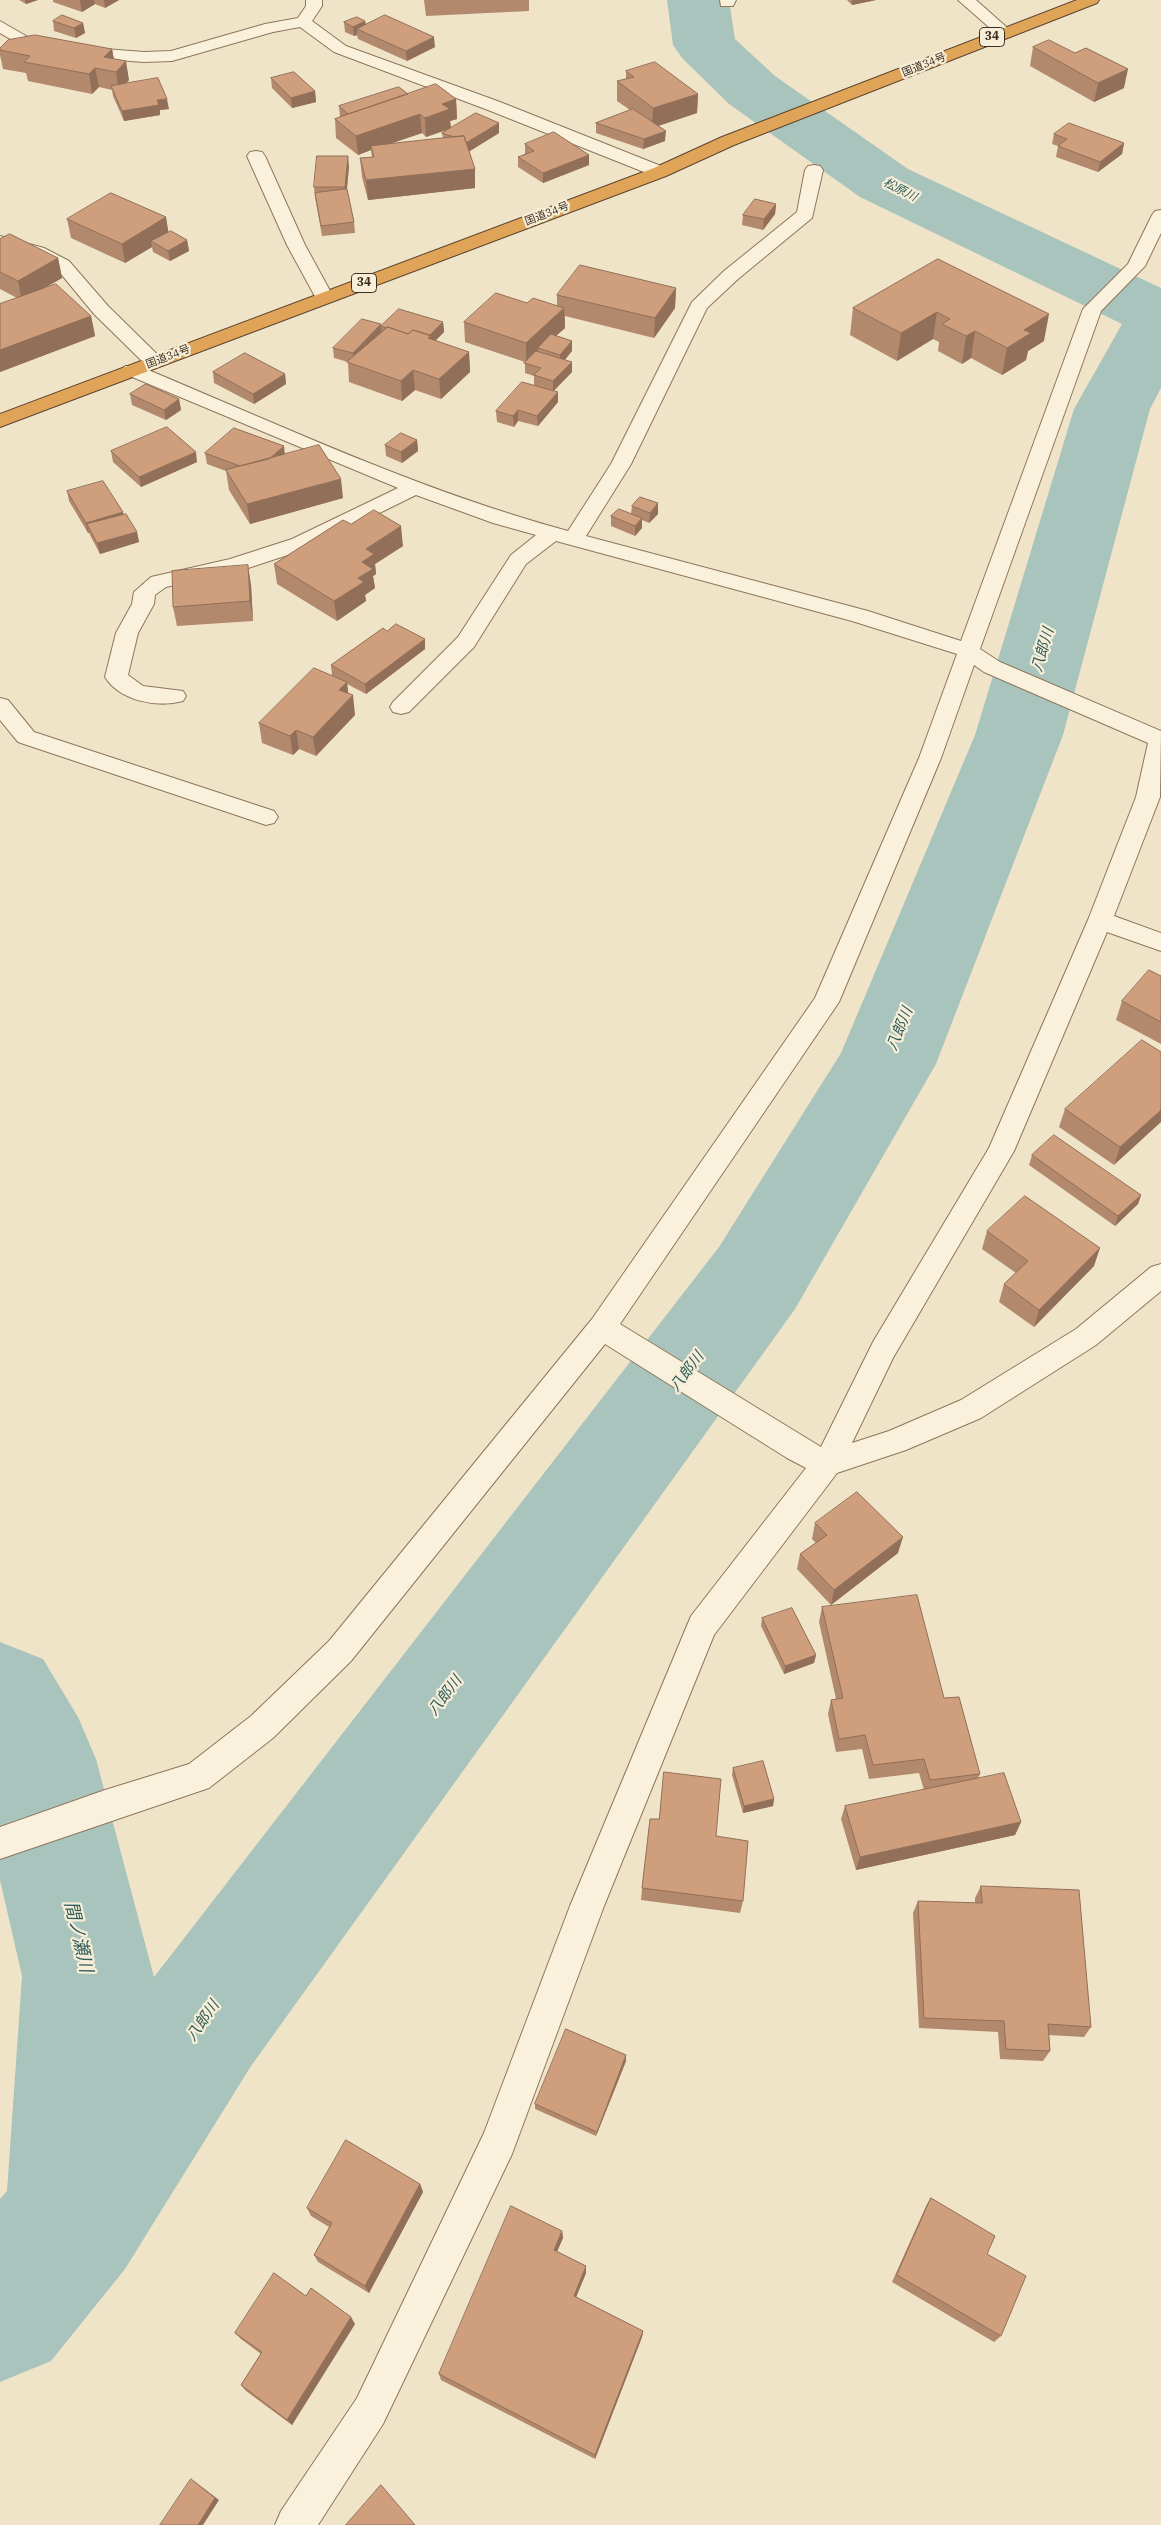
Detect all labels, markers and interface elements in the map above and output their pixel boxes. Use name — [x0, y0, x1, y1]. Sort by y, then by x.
road number: 34 — [980, 28, 1004, 46]
street label: 国道34号 — [900, 50, 948, 80]
water label: 松原川 — [881, 175, 919, 205]
street label: 国道34号 — [523, 200, 571, 228]
road number: 34 — [352, 274, 376, 292]
street label: 国道34号 — [144, 343, 192, 371]
water label: 八郎川 — [1028, 626, 1058, 674]
water label: 八郎川 — [883, 1005, 917, 1053]
water label: 八郎川 — [666, 1349, 708, 1395]
water label: 八郎川 — [424, 1673, 466, 1719]
water label: 間ノ瀬川 — [59, 1899, 97, 1975]
water label: 八郎川 — [183, 1997, 223, 2045]

